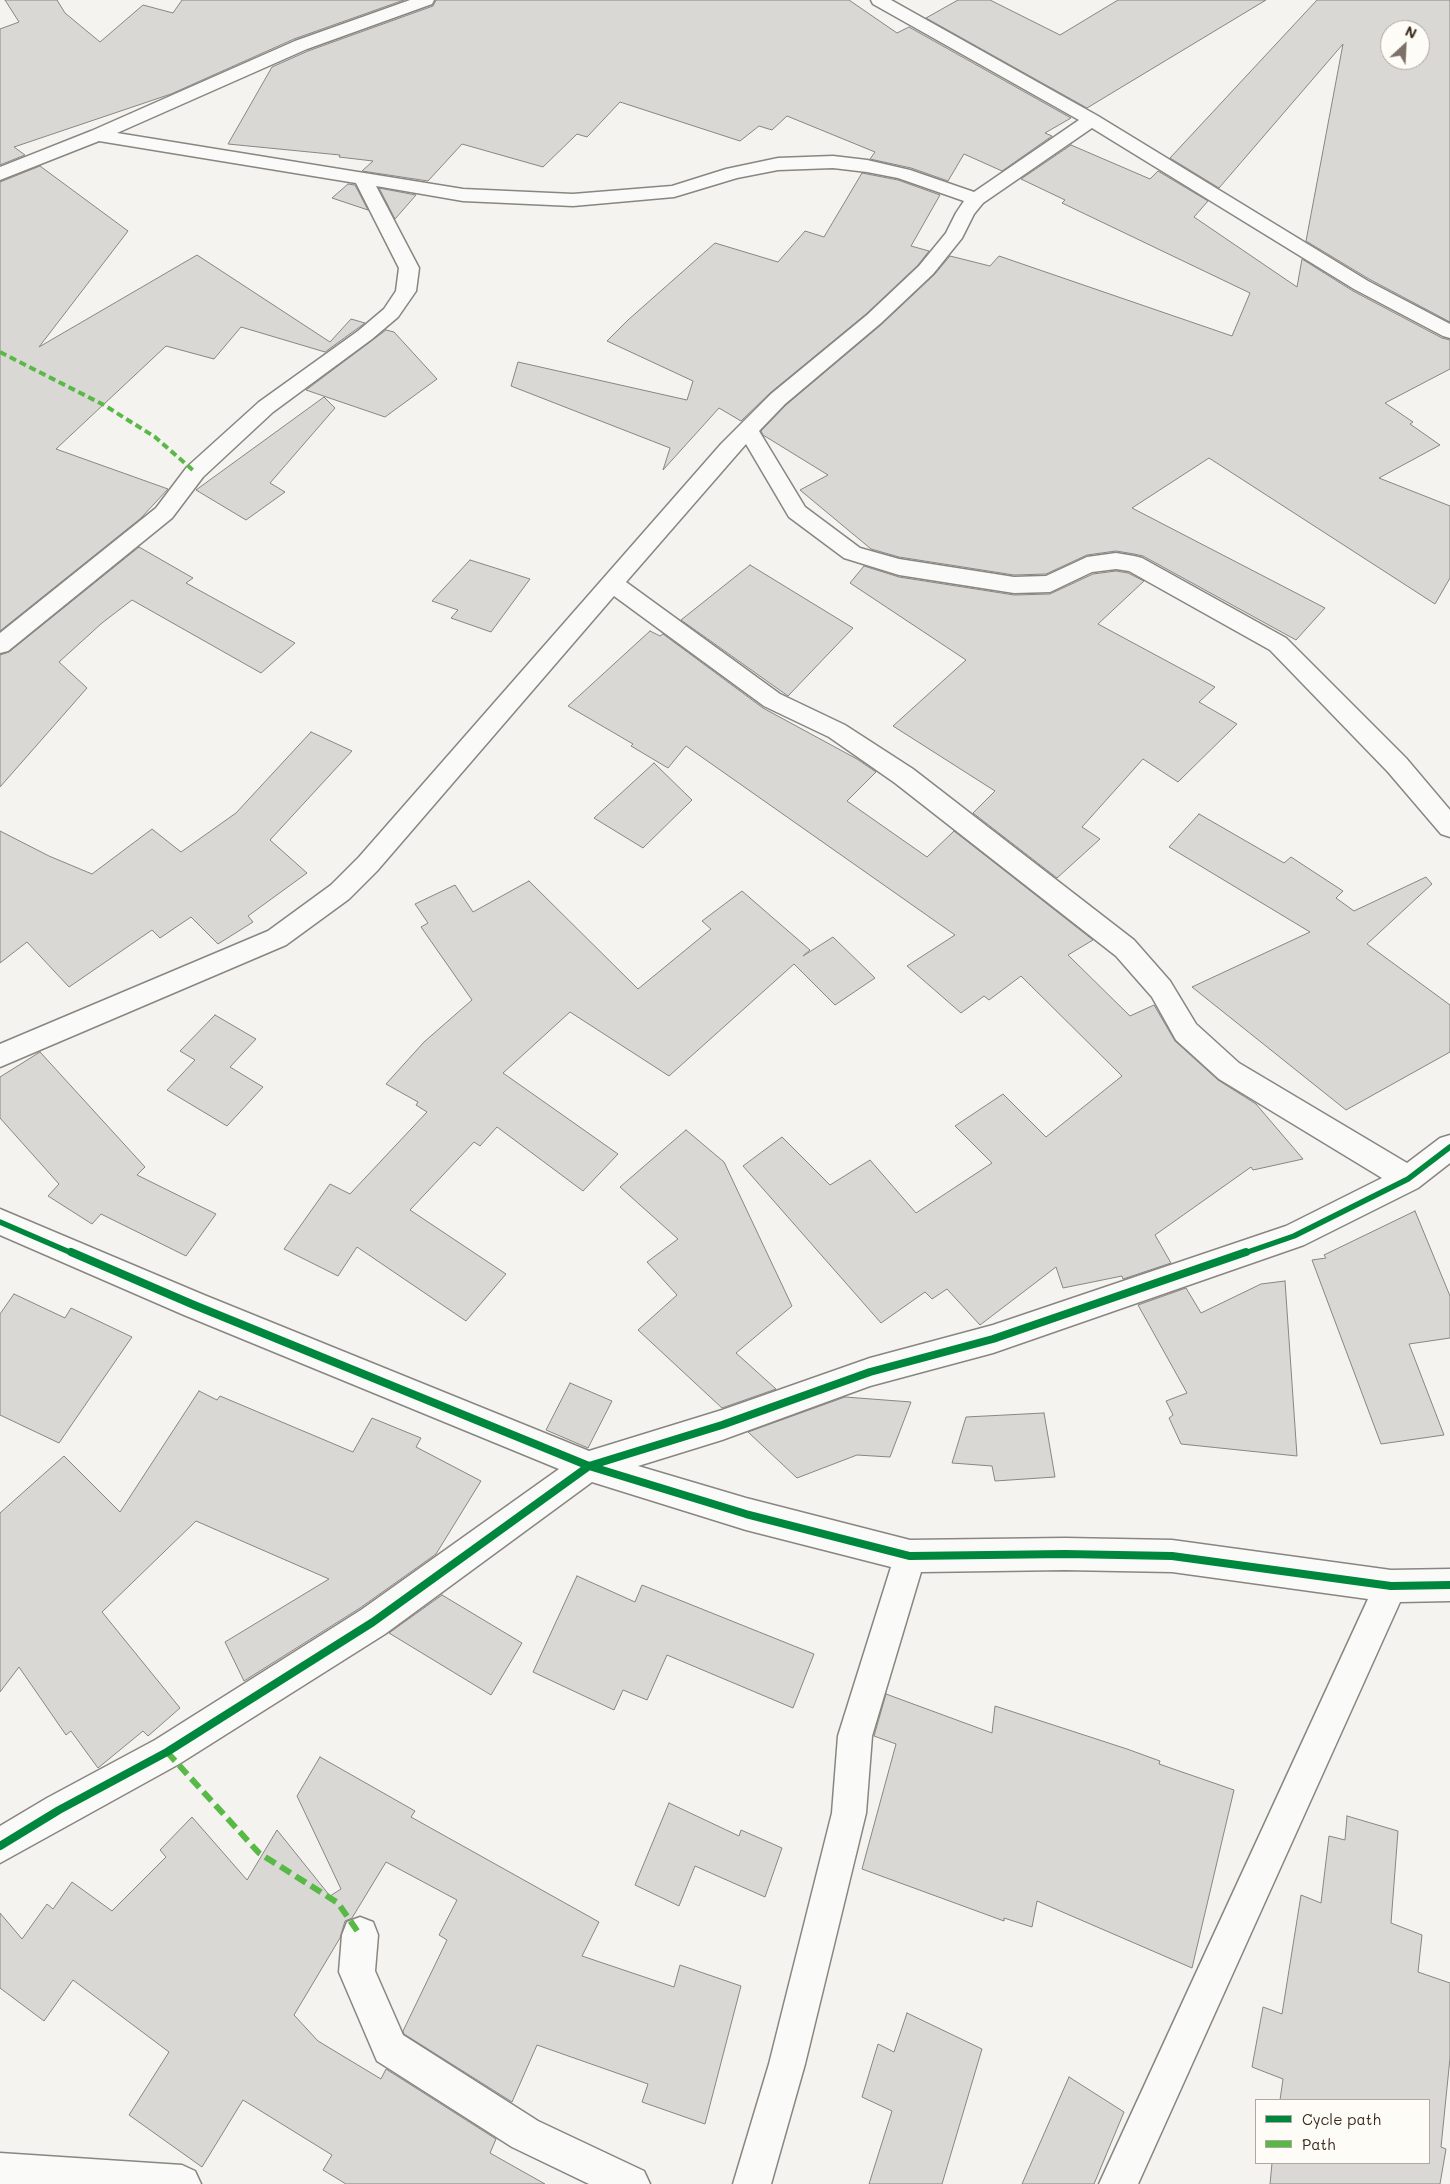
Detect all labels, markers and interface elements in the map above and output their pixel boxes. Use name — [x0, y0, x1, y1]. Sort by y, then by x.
north arrow — [1380, 20, 1430, 70]
text: N — [1402, 21, 1420, 43]
legend — [1255, 2099, 1430, 2164]
text: Cycle path — [1302, 2109, 1381, 2129]
text: Path — [1302, 2134, 1336, 2154]

